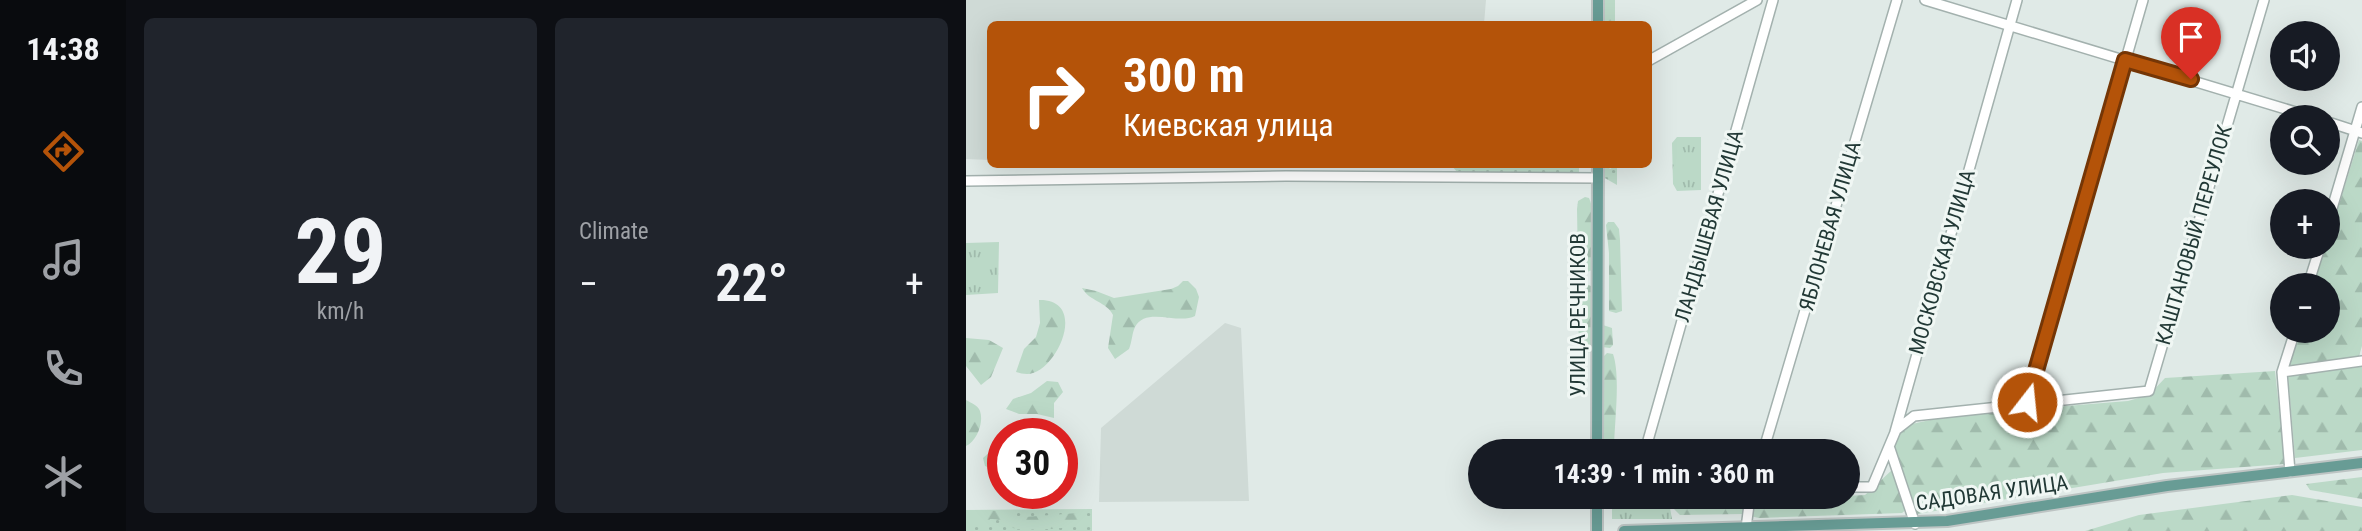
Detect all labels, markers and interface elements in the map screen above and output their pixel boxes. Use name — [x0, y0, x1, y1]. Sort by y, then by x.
pin — [2161, 7, 2221, 79]
icon: arrive — [2172, 18, 2210, 56]
map controls — [2270, 21, 2340, 343]
button: sound — [2270, 21, 2340, 91]
text: 14:38 — [26, 30, 100, 68]
text: 300 m — [1123, 47, 1245, 104]
icon: right — [1008, 49, 1099, 140]
button: search — [2270, 105, 2340, 175]
text: Киевская улица — [1123, 106, 1334, 144]
street label: КАШТАНОВЫЙ ПЕРЕУЛОК — [2151, 122, 2237, 348]
icon: directions — [39, 127, 88, 176]
street label: ЛАНДЫШЕВАЯ УЛИЦА — [1670, 127, 1748, 325]
street label: ЯБЛОНЕВАЯ УЛИЦА — [1794, 138, 1866, 314]
street label: МОСКОВСКАЯ УЛИЦА — [1904, 167, 1980, 357]
button: + — [2270, 189, 2340, 259]
text: 29 — [295, 199, 386, 305]
text: Climate — [579, 218, 649, 245]
street label: УЛИЦА РЕЧНИКОВ — [1566, 233, 1590, 397]
icon: music — [39, 235, 88, 284]
text: 22° — [715, 253, 788, 314]
text: − — [579, 262, 598, 306]
text: + — [905, 262, 924, 306]
button: − — [2270, 273, 2340, 343]
text: km/h — [317, 298, 364, 325]
icon: phone — [39, 344, 88, 393]
position arrow — [1990, 365, 2064, 439]
speed limit sign: 30 — [987, 418, 1078, 509]
icon: climate — [39, 452, 88, 501]
text: 14:39 · 1 min · 360 m — [1554, 459, 1774, 489]
street label: САДОВАЯ УЛИЦА — [1914, 470, 2070, 516]

